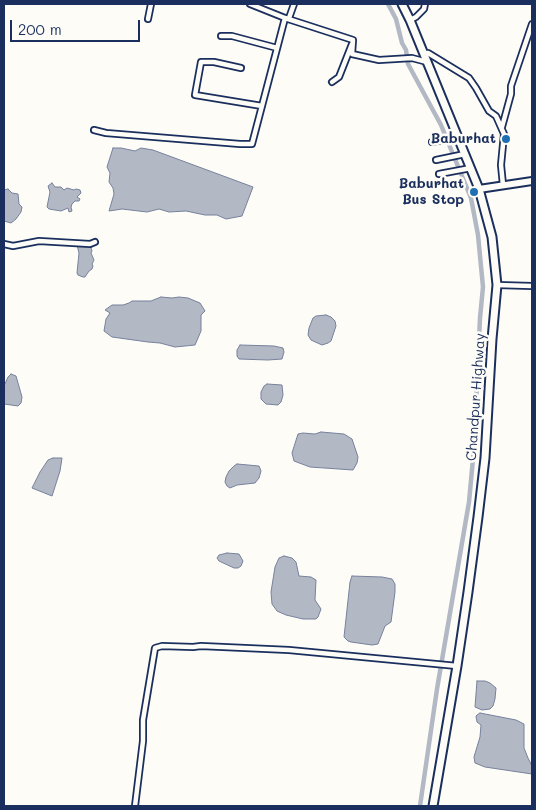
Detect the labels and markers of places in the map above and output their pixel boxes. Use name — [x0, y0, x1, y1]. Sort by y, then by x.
place label: Baburhat — [431, 131, 496, 147]
marker: Baburhat — [500, 133, 512, 145]
place label: Baburhat Bus Stop — [399, 176, 464, 208]
marker: Baburhat Bus Stop — [468, 186, 480, 198]

